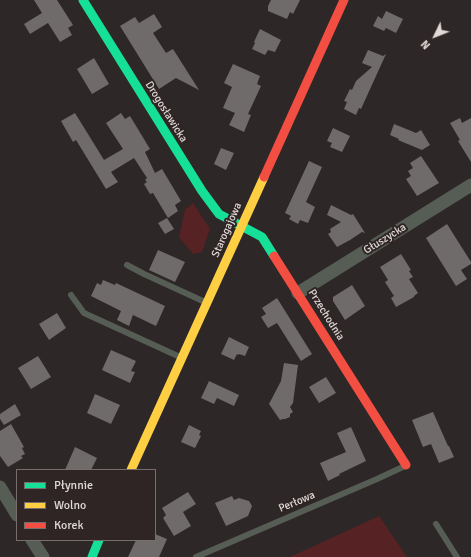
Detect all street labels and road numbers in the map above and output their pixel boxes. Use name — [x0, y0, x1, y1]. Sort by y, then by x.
street label: Drogosławicka — [142, 79, 190, 145]
street label: Starogajowa — [209, 201, 245, 259]
street label: Głuszycka — [361, 221, 409, 257]
street label: Przechodnia — [305, 287, 347, 343]
street label: Perłowa — [277, 488, 317, 516]

